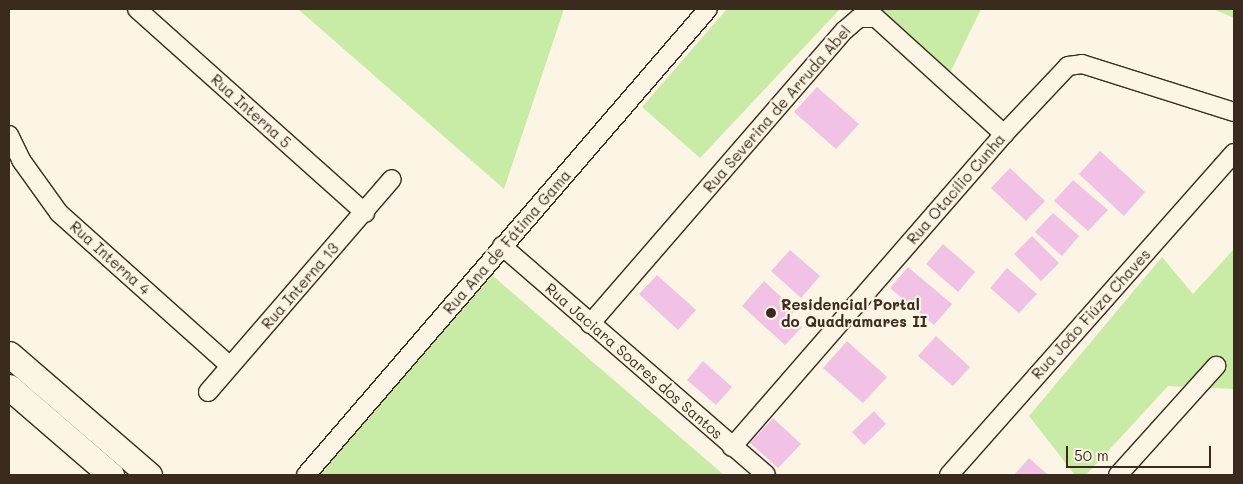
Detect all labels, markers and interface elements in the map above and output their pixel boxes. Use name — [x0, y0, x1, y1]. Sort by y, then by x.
street label: Rua Severina de Arruda Abel — [700, 22, 854, 196]
street label: Rua Interna 5 — [207, 70, 295, 152]
street label: Rua Otacílio Cunha — [903, 130, 1009, 248]
street label: Rua Ana de Fátima Gama — [439, 166, 575, 318]
street label: Rua Interna 4 — [66, 217, 154, 299]
street label: Rua Interna 13 — [258, 239, 342, 333]
street label: Rua João Fiúza Chaves — [1028, 245, 1154, 383]
street label: Rua Jaciara Soares dos Santos — [542, 279, 726, 443]
place label: Residencial Portal do Quadramares II — [781, 295, 928, 330]
marker: Residencial Portal do Quadramares II — [765, 307, 777, 319]
scale bar — [1068, 436, 1213, 468]
text: 50 m — [1074, 445, 1109, 465]

